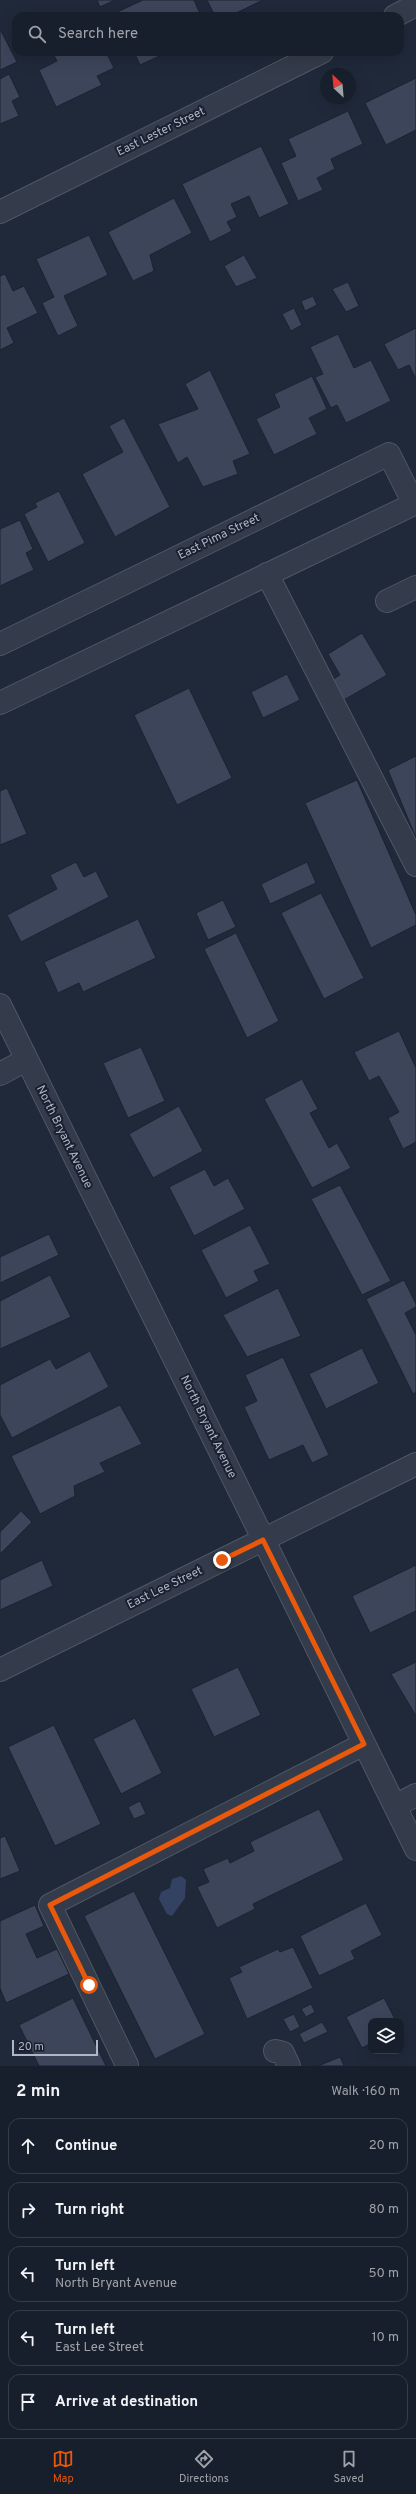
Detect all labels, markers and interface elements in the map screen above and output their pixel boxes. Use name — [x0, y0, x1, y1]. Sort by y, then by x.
search box — [12, 12, 404, 56]
icon: search — [26, 23, 48, 45]
text: Search here — [58, 25, 138, 44]
north arrow — [320, 68, 356, 104]
street label: East Lester Street — [114, 104, 208, 160]
street label: East Pima Street — [175, 510, 263, 564]
street label: North Bryant Avenue — [32, 1083, 96, 1191]
street label: North Bryant Avenue — [176, 1373, 240, 1481]
route end — [213, 1551, 231, 1569]
street label: East Lee Street — [125, 1563, 205, 1613]
route start — [80, 1976, 98, 1994]
map controls — [368, 2018, 404, 2054]
button: layers — [368, 2018, 404, 2054]
scale bar — [12, 2038, 98, 2057]
text: 20 m — [18, 2040, 44, 2054]
text: 2 min — [16, 2081, 60, 2103]
text: Walk · 160 m — [331, 2084, 400, 2100]
icon: ahead — [17, 2135, 39, 2157]
text: Continue — [55, 2137, 117, 2156]
text: 20 m — [369, 2138, 399, 2154]
icon: right — [17, 2199, 39, 2221]
text: Turn right — [55, 2201, 124, 2220]
text: 80 m — [369, 2202, 399, 2218]
text: Turn left — [55, 2257, 115, 2276]
icon: left — [17, 2263, 39, 2285]
text: 50 m — [369, 2266, 399, 2282]
text: North Bryant Avenue — [55, 2276, 177, 2292]
text: Turn left — [55, 2321, 115, 2340]
icon: left — [17, 2327, 39, 2349]
text: 10 m — [372, 2330, 399, 2346]
text: East Lee Street — [55, 2340, 144, 2356]
icon: arrive — [17, 2391, 39, 2413]
text: Arrive at destination — [55, 2393, 198, 2412]
tab: Map — [52, 2448, 74, 2486]
tab: Directions — [179, 2448, 229, 2486]
tab: Saved — [333, 2448, 364, 2486]

